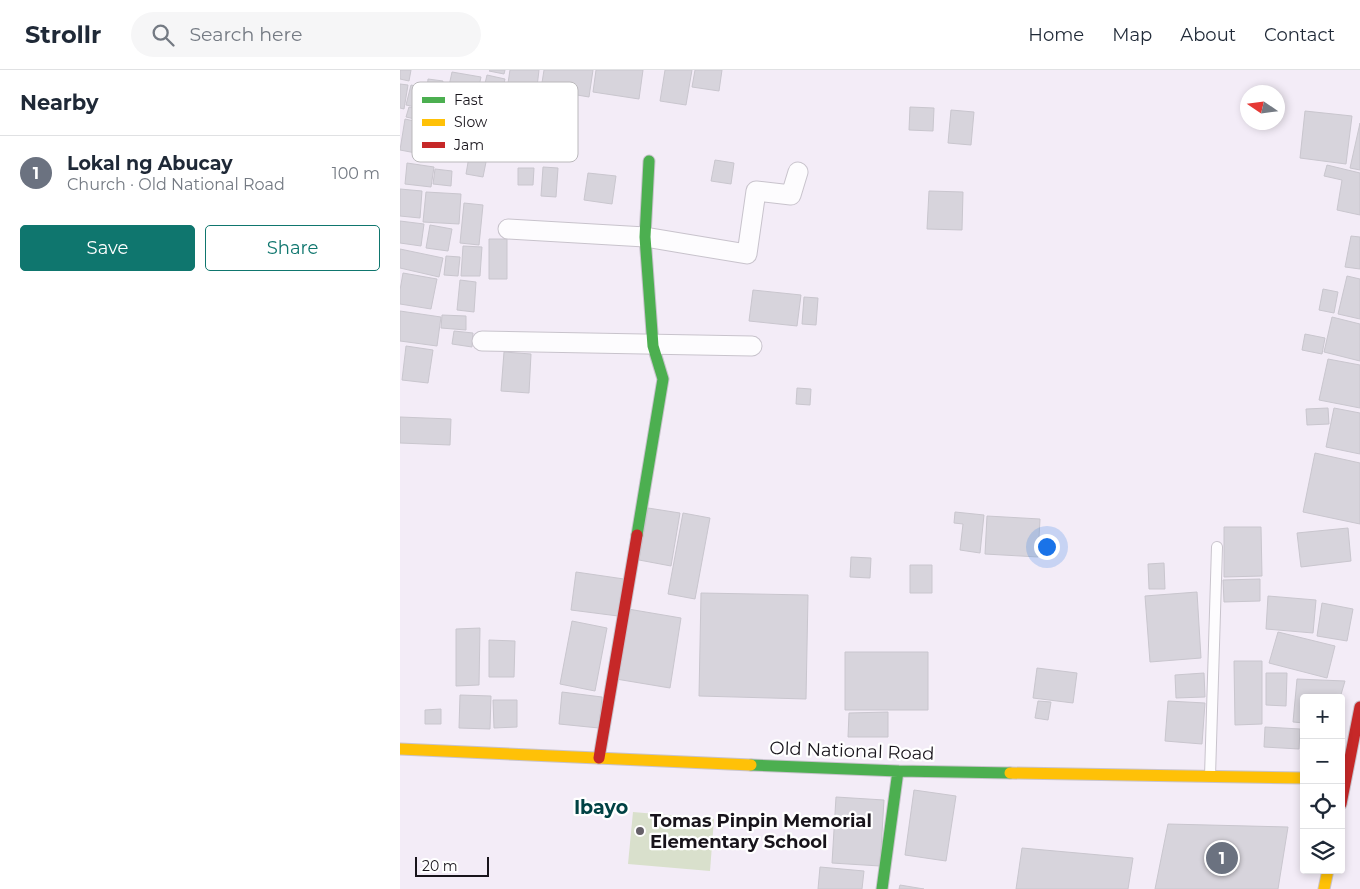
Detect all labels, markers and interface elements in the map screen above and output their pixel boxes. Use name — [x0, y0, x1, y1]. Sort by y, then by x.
search box — [131, 12, 481, 57]
text: Strollr — [25, 20, 101, 49]
icon: search — [149, 21, 177, 49]
text: Search here — [189, 23, 302, 46]
text: Home — [1028, 24, 1084, 46]
text: Map — [1112, 24, 1152, 46]
text: About — [1180, 24, 1236, 46]
text: Contact — [1264, 24, 1335, 46]
legend — [412, 82, 578, 162]
north arrow — [1240, 85, 1285, 130]
text: Nearby — [20, 90, 99, 115]
text: Fast — [454, 91, 484, 109]
text: Slow — [454, 113, 488, 131]
text: Jam — [453, 136, 484, 154]
text: Lokal ng Abucay — [67, 152, 233, 175]
text: 1 — [33, 164, 39, 183]
text: 100 m — [332, 164, 380, 183]
text: Church · Old National Road — [67, 175, 285, 194]
button: Save — [20, 225, 195, 271]
button: Share — [205, 225, 380, 271]
your location — [1034, 534, 1060, 560]
map controls — [1300, 694, 1345, 874]
button: + — [1300, 694, 1345, 739]
street label: Old National Road — [769, 737, 935, 765]
button: − — [1300, 739, 1345, 784]
button: locate — [1300, 784, 1345, 829]
district label: Ibayo — [574, 796, 628, 819]
place label: Tomas Pinpin Memorial Elementary School — [650, 810, 872, 853]
marker: Tomas Pinpin Memorial Elementary School — [634, 825, 646, 837]
button: layers — [1300, 829, 1345, 874]
pin: 1 — [1206, 839, 1238, 877]
scale bar — [415, 854, 489, 877]
text: 20 m — [422, 857, 458, 875]

